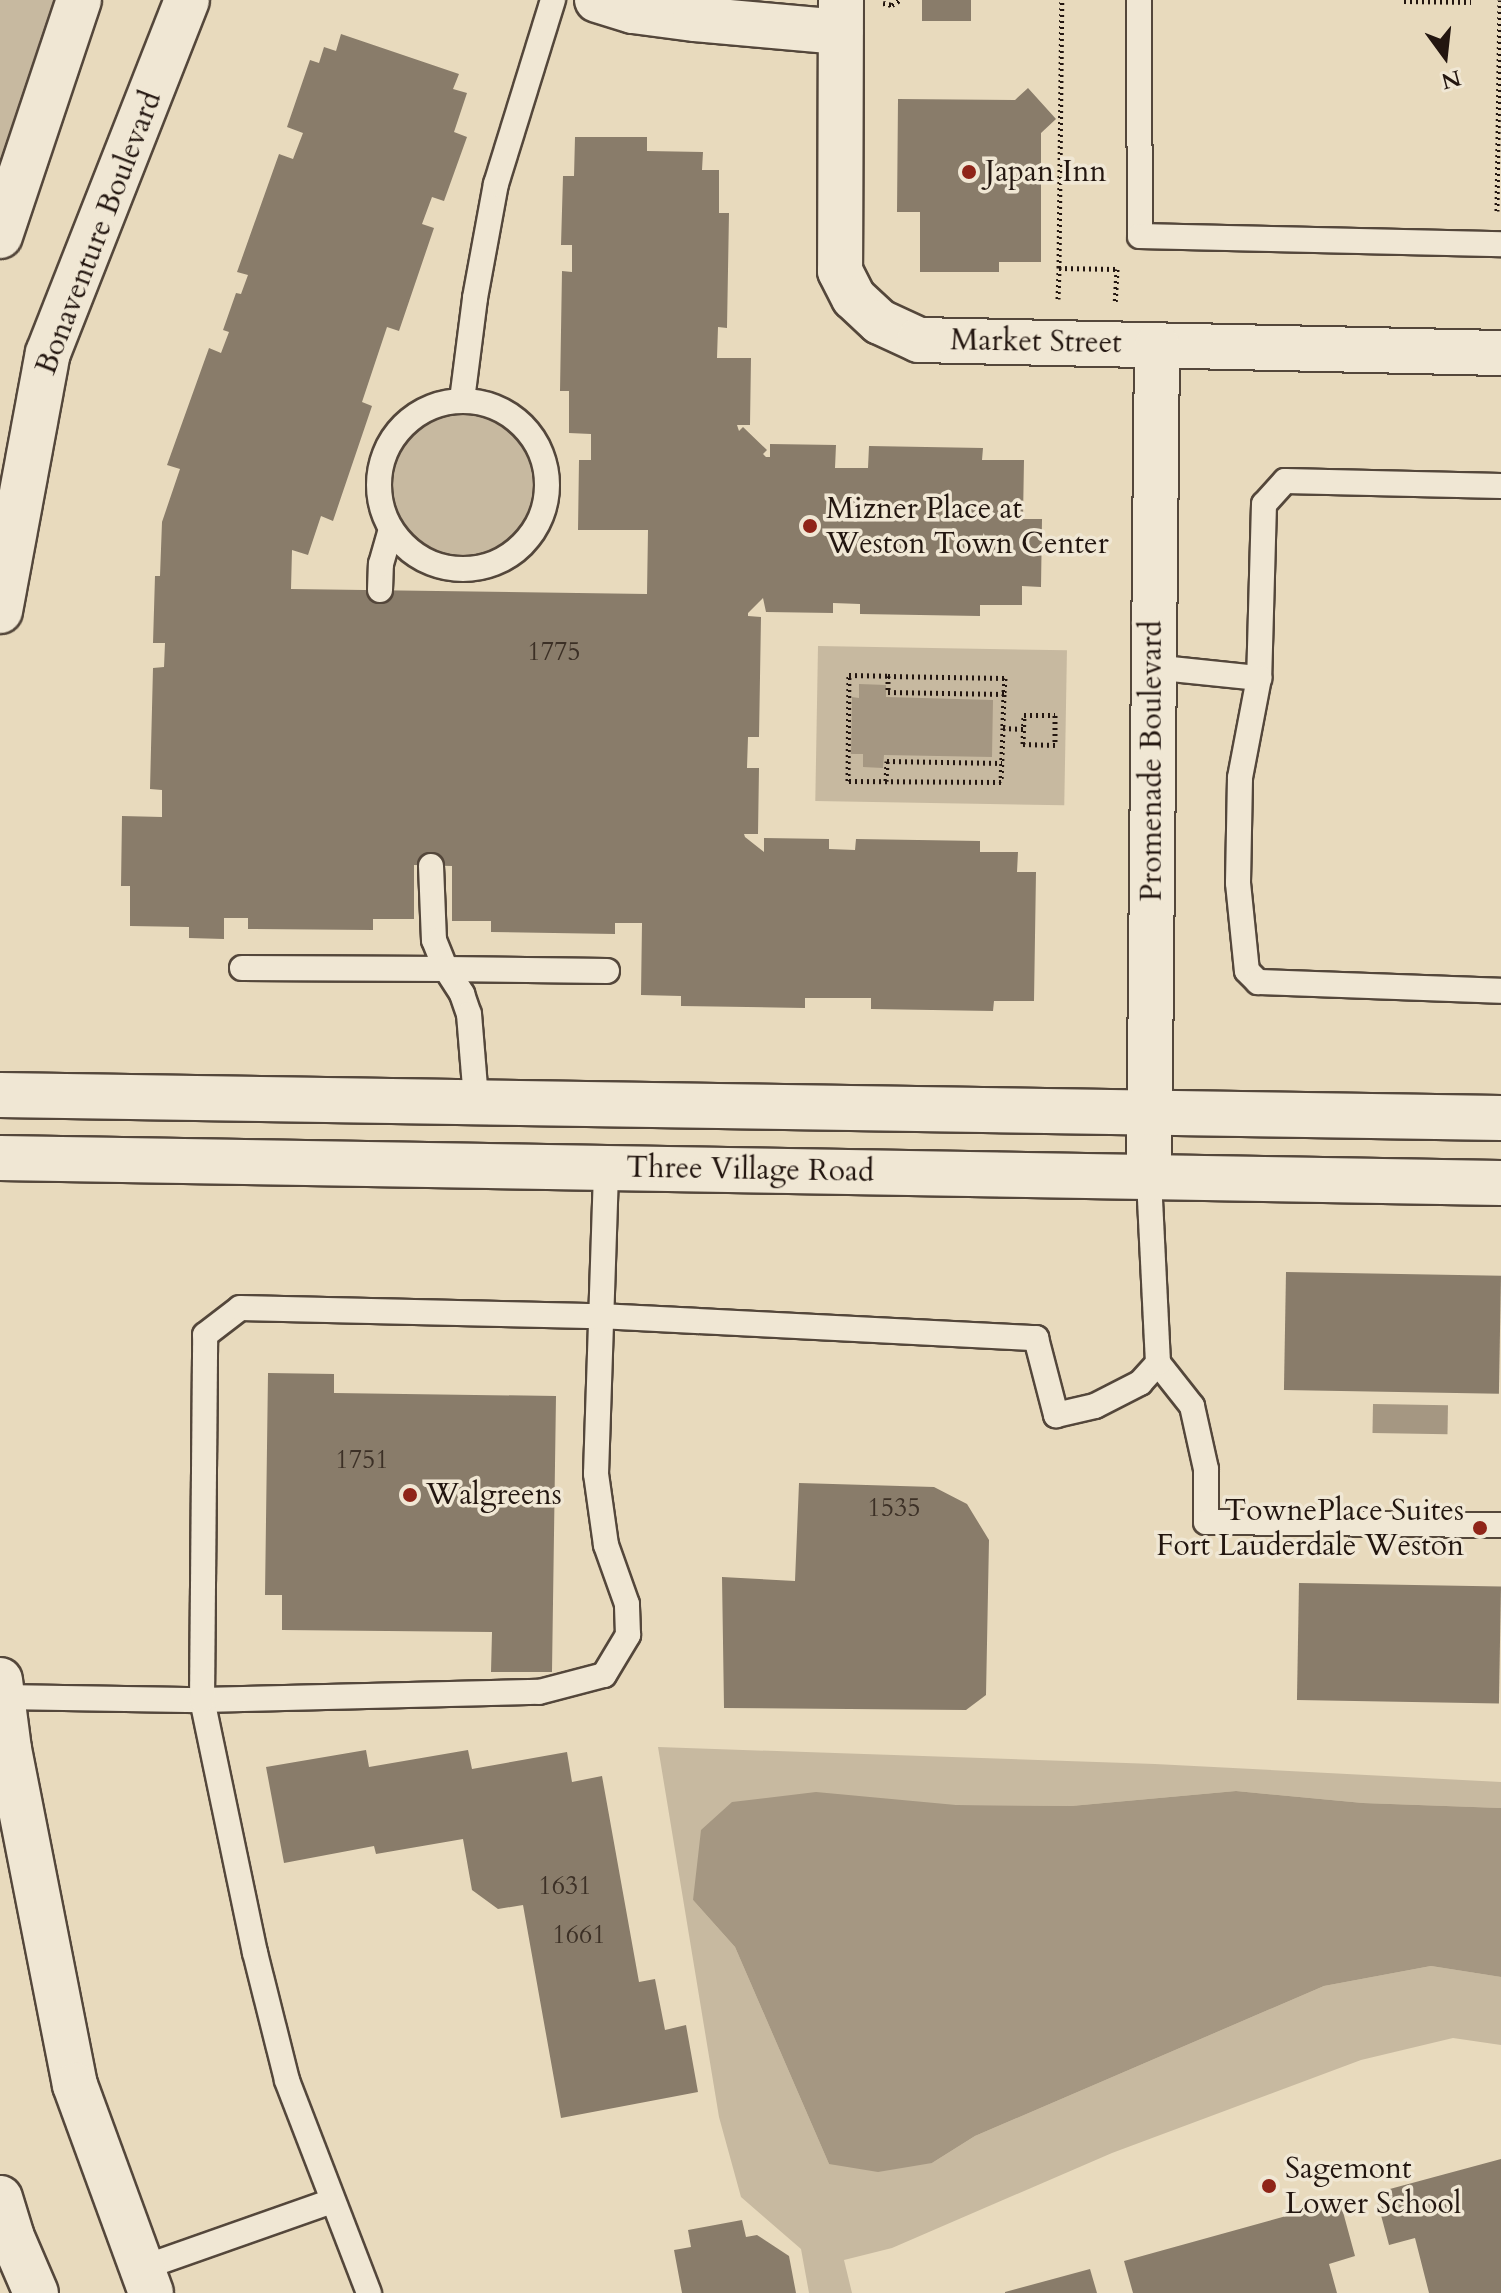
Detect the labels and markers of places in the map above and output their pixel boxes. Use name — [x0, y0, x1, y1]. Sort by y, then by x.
place label: Japan Inn — [985, 154, 1106, 190]
marker: Japan Inn — [960, 163, 978, 181]
place label: Mizner Place at Weston Town Center — [826, 491, 1109, 562]
marker: Mizner Place at Weston Town Center — [801, 517, 819, 535]
place label: Walgreens — [426, 1477, 562, 1513]
marker: Walgreens — [401, 1486, 419, 1504]
place label: TownePlace Suites Fort Lauderdale Weston — [1156, 1493, 1464, 1564]
marker: TownePlace Suites Fort Lauderdale Weston — [1471, 1519, 1489, 1537]
place label: Sagemont Lower School — [1285, 2151, 1461, 2222]
marker: Sagemont Lower School — [1260, 2177, 1278, 2195]

